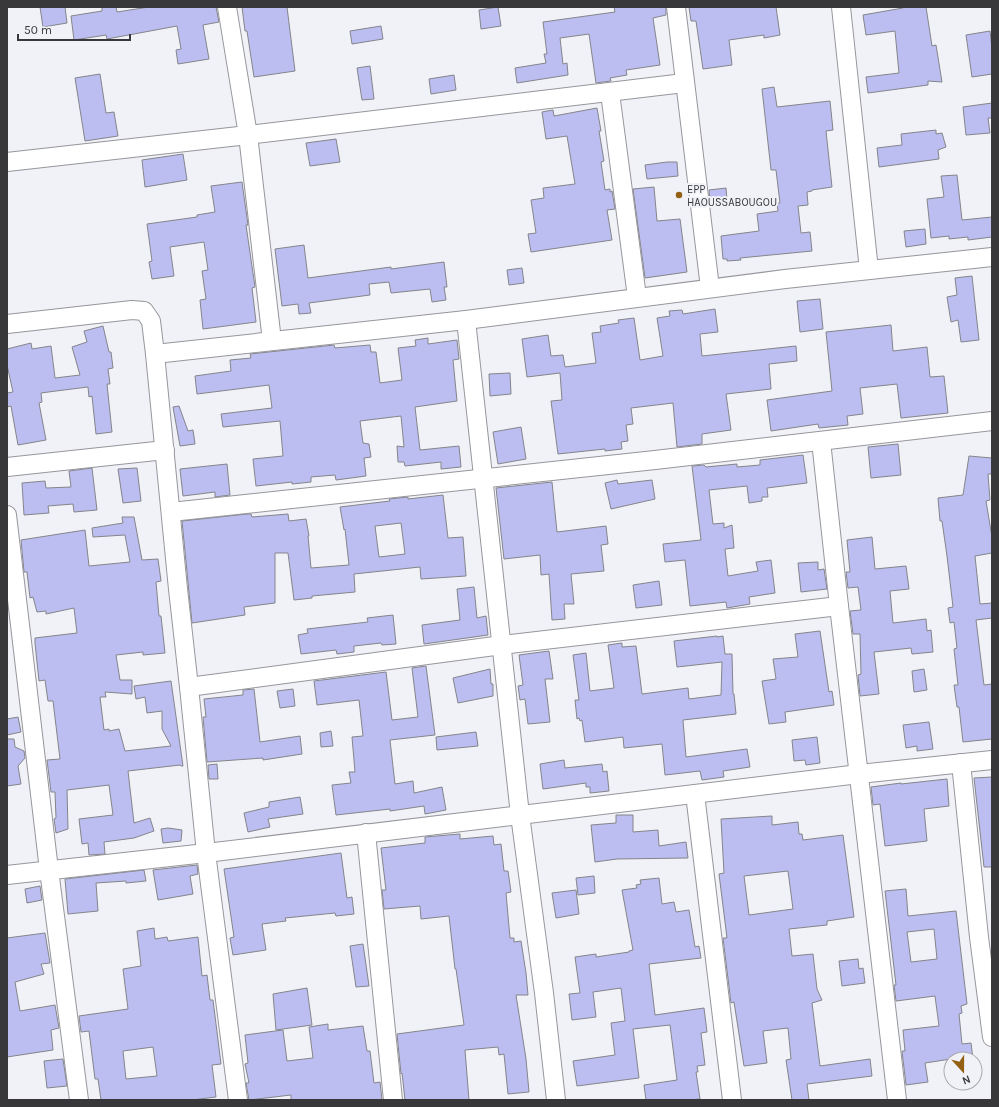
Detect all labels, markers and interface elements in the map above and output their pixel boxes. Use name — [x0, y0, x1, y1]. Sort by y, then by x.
scale bar — [18, 16, 130, 42]
text: 50 m — [24, 23, 52, 37]
place label: EPP HAOUSSABOUGOU — [687, 183, 777, 209]
marker: EPP HAOUSSABOUGOU — [674, 190, 684, 200]
north arrow — [943, 1051, 983, 1091]
text: N — [960, 1072, 972, 1087]

